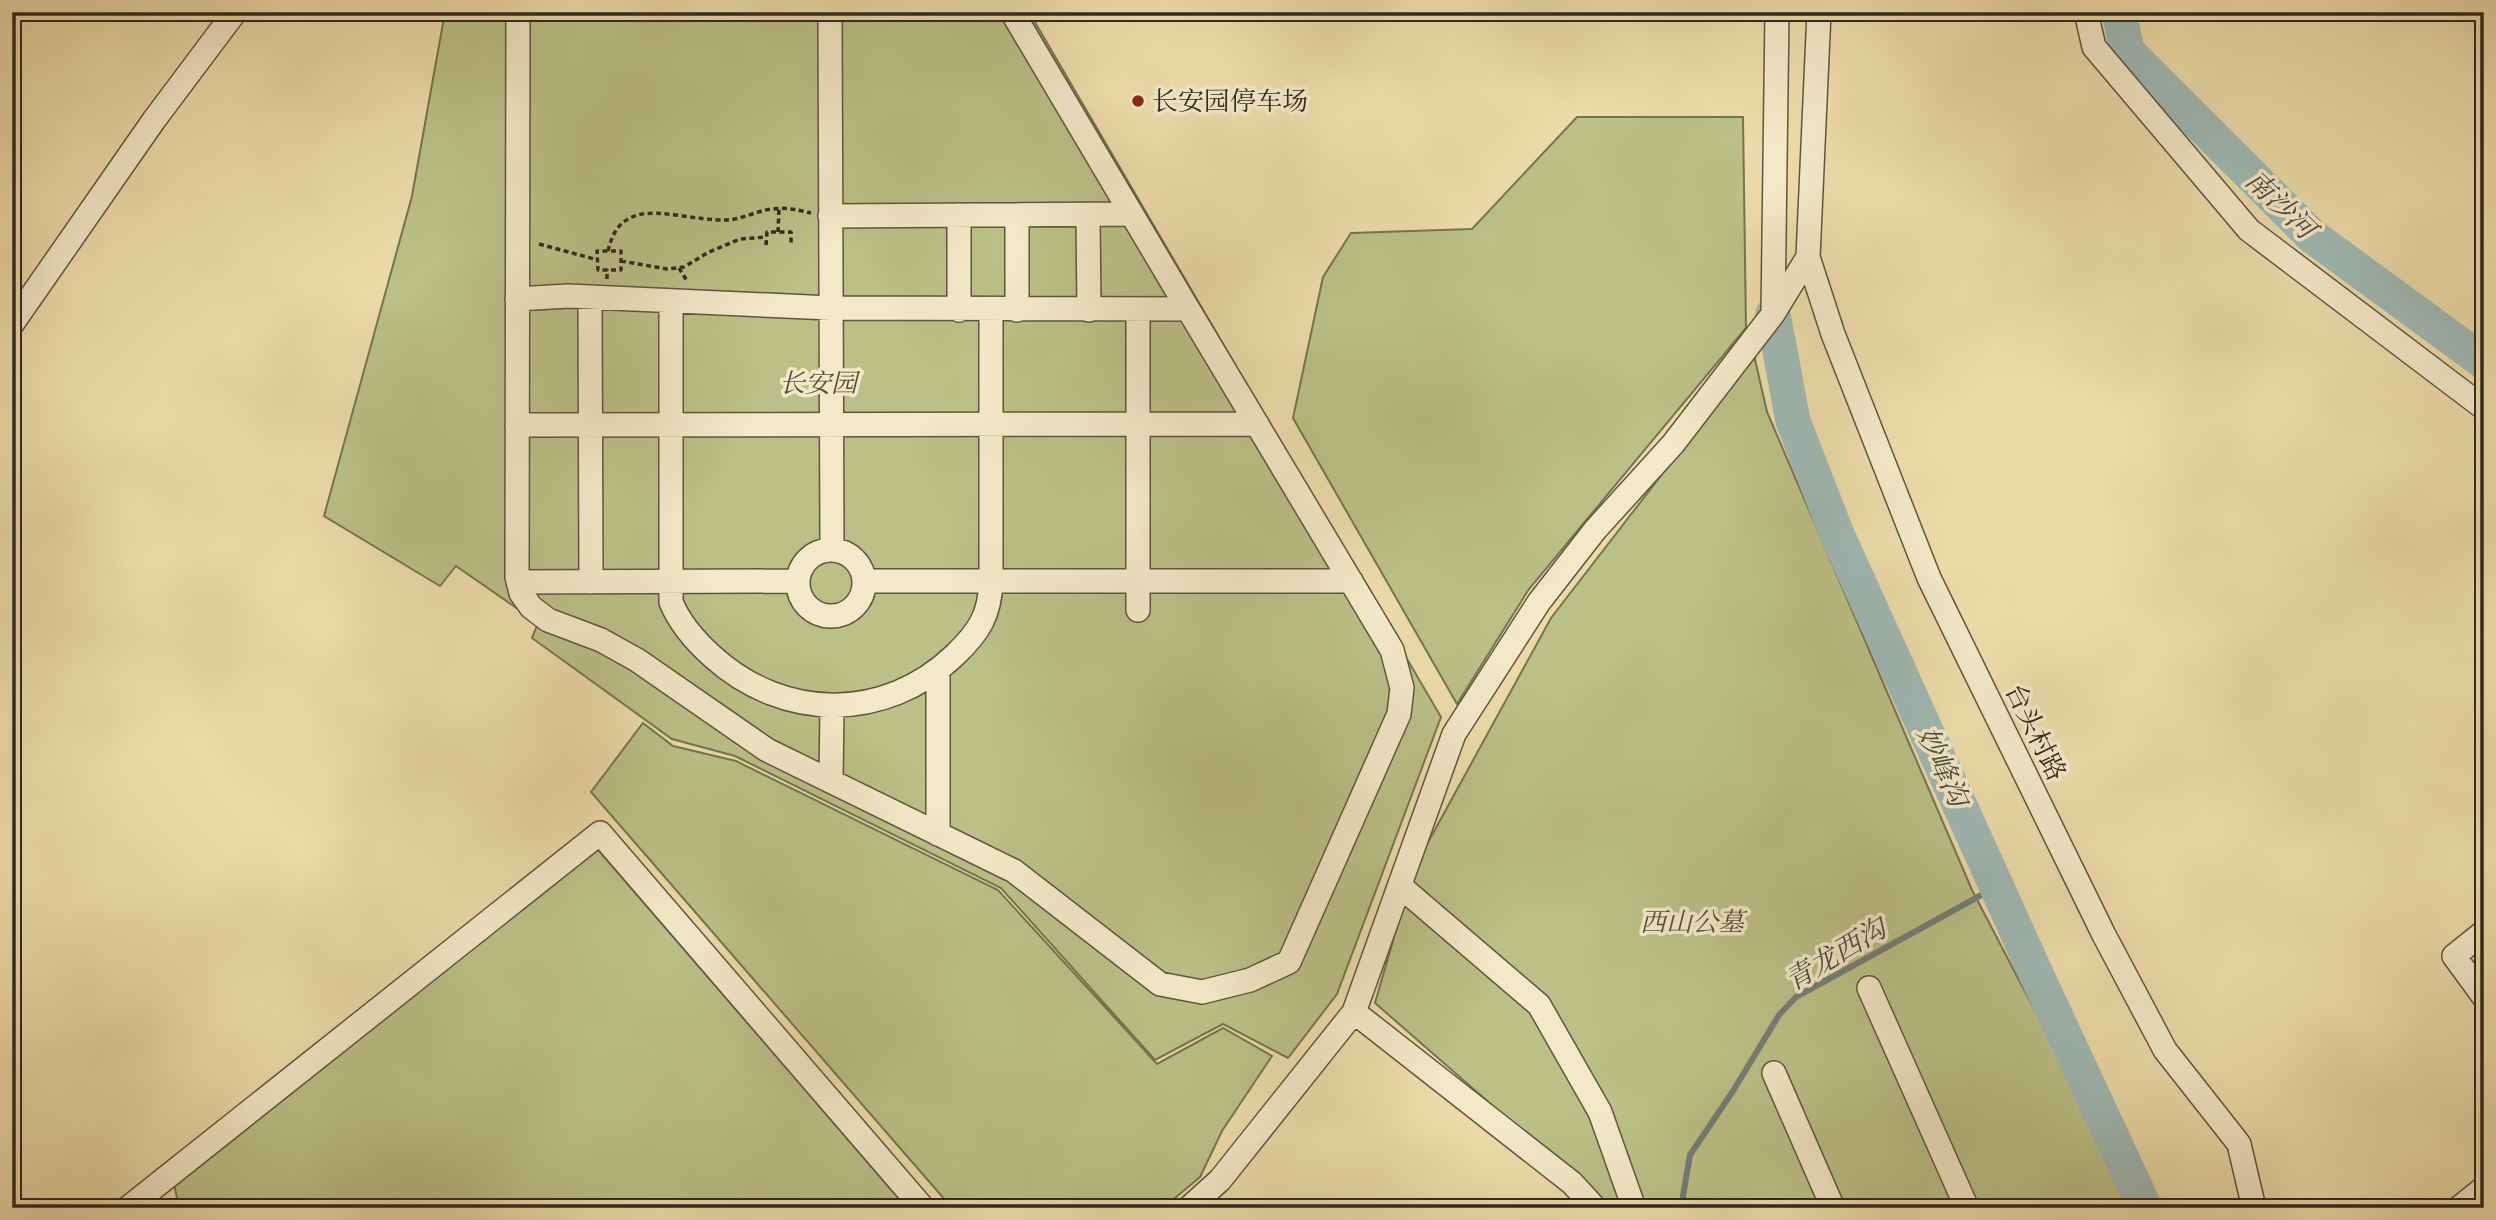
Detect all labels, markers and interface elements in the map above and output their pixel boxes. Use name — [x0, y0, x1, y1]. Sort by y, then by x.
place label: 长安园停车场 — [1152, 84, 1308, 118]
marker: 长安园停车场 — [1130, 93, 1146, 109]
water label: 南沙河 — [2238, 162, 2327, 250]
park label: 长安园 — [779, 366, 861, 400]
street label: 台头村路 — [1998, 678, 2074, 786]
water label: 妙峰沟 — [1909, 720, 1979, 815]
park label: 西山公墓 — [1640, 905, 1748, 939]
water label: 青龙西沟 — [1778, 908, 1896, 998]

